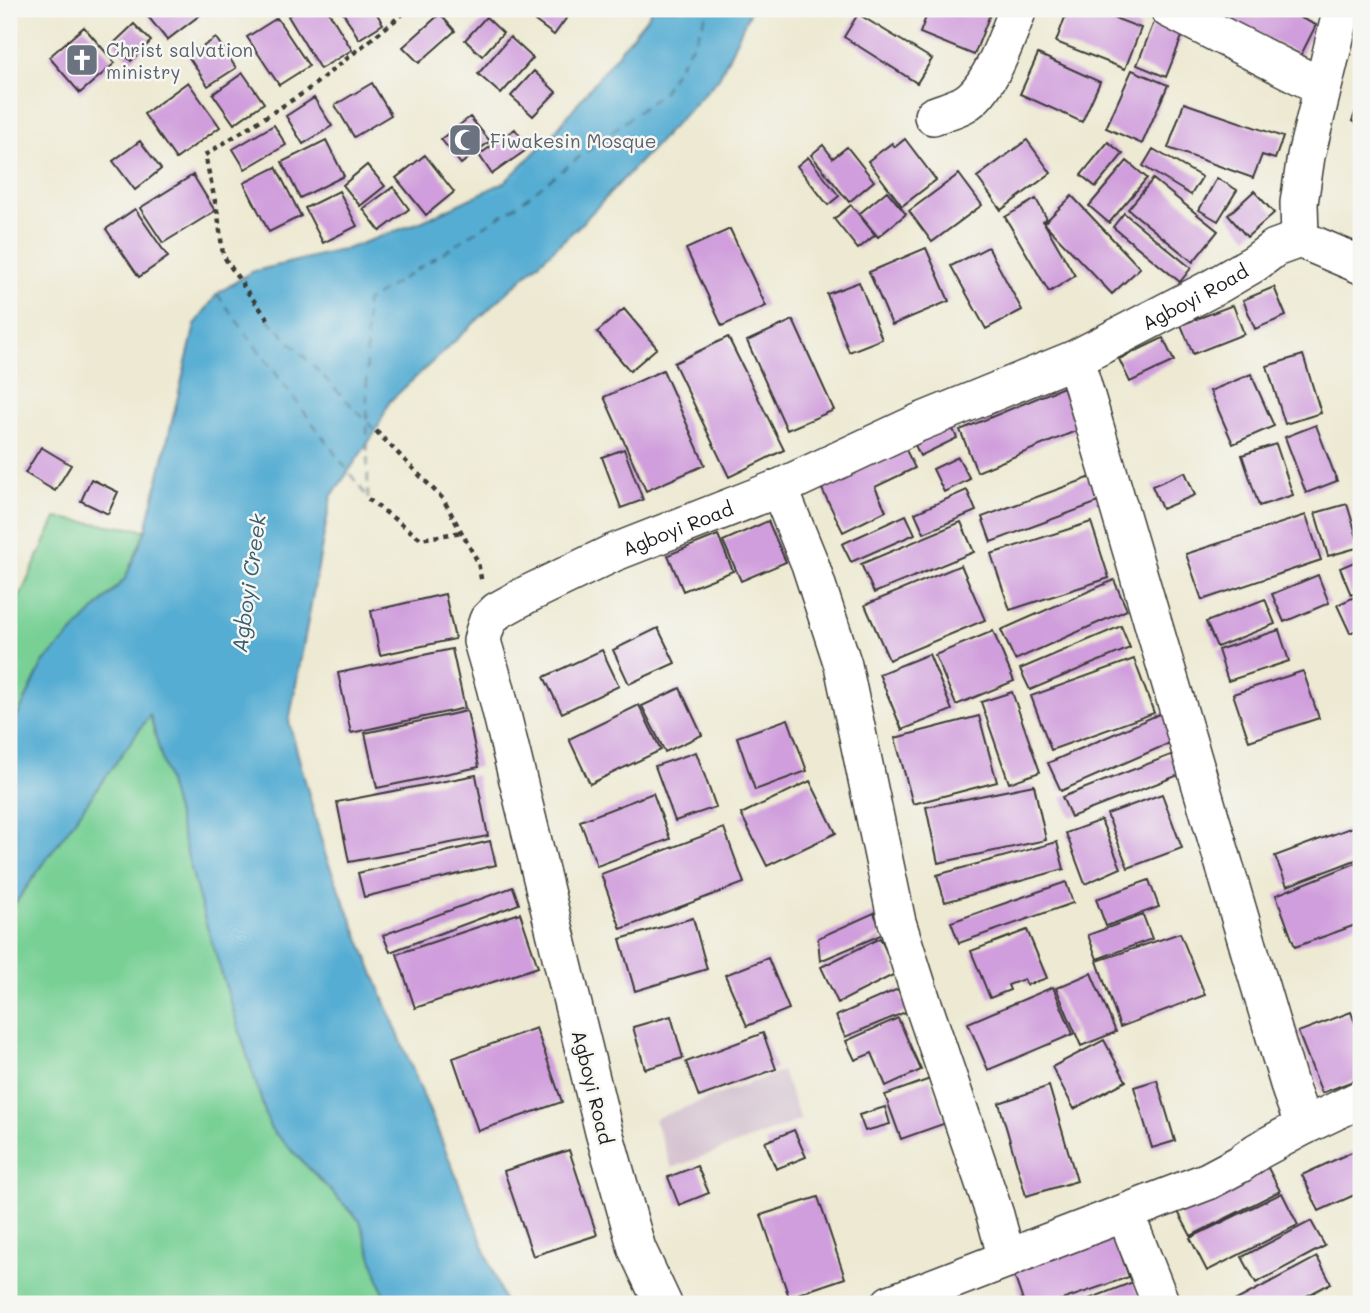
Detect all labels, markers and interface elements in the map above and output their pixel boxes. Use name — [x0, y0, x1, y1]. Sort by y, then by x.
place label: Christ salvation ministry — [106, 37, 253, 84]
church icon: Christ salvation ministry — [63, 41, 101, 79]
mosque icon: Fiwakesin Mosque — [446, 121, 484, 159]
place label: Fiwakesin Mosque — [490, 128, 657, 153]
street label: Agboyi Road — [1137, 258, 1252, 335]
street label: Agboyi Road — [619, 495, 736, 561]
water label: Agboyi Creek — [225, 511, 271, 654]
street label: Agboyi Road — [567, 1027, 619, 1147]

